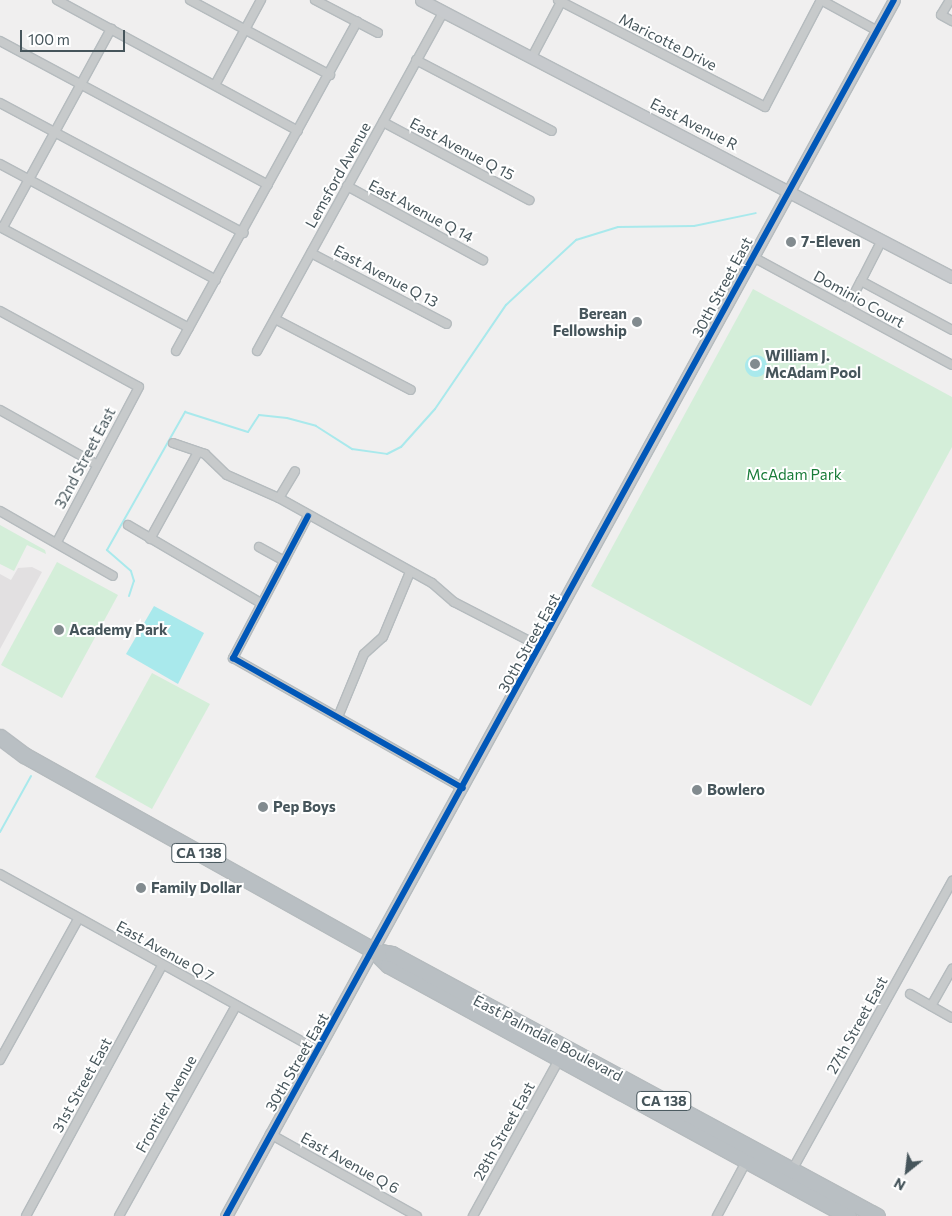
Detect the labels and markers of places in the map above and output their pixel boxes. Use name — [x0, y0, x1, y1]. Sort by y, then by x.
place label: 7-Eleven — [801, 233, 861, 251]
marker: 7-Eleven — [785, 236, 797, 248]
place label: Berean Fellowship — [553, 304, 627, 339]
marker: Berean Fellowship — [631, 316, 643, 328]
place label: William J. McAdam Pool — [765, 346, 861, 381]
marker: William J. McAdam Pool — [749, 358, 761, 370]
place label: Academy Park — [69, 621, 168, 639]
marker: Academy Park — [53, 624, 65, 636]
place label: Bowlero — [707, 781, 765, 799]
marker: Bowlero — [691, 784, 703, 796]
place label: Pep Boys — [273, 798, 336, 816]
marker: Pep Boys — [257, 801, 269, 813]
place label: Family Dollar — [151, 879, 242, 897]
marker: Family Dollar — [135, 882, 147, 894]

